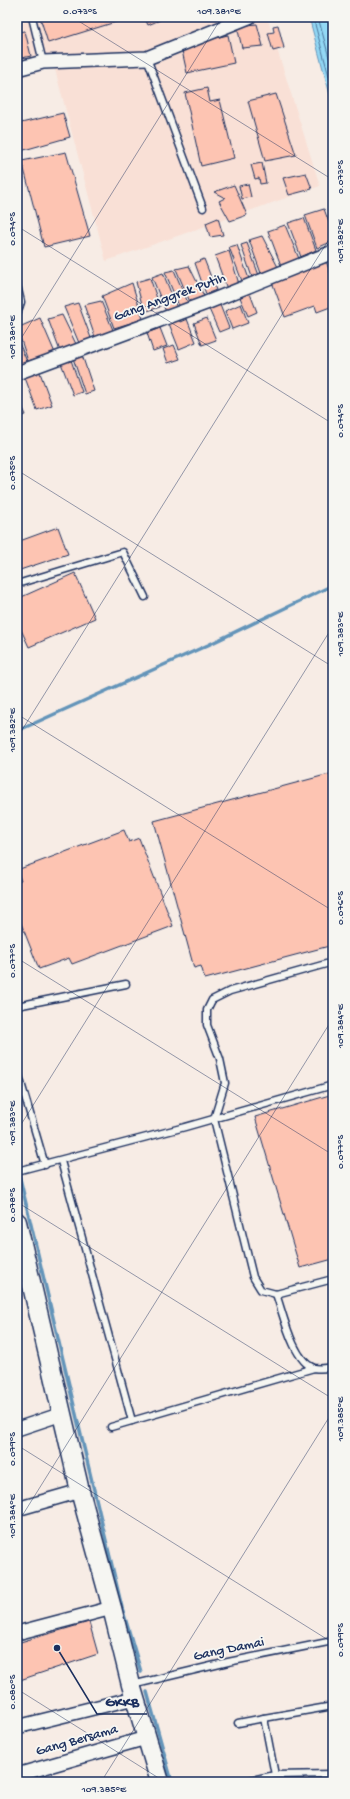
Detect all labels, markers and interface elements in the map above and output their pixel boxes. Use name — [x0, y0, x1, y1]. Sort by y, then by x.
text: 0.073°S — [63, 6, 97, 18]
text: 109.381°E — [196, 6, 241, 18]
text: 0.073°S — [335, 160, 347, 194]
text: 0.074°S — [7, 212, 19, 246]
text: 109.382°E — [335, 218, 347, 264]
street label: Gang Anggrek Putih — [112, 270, 229, 326]
text: 109.381°E — [7, 315, 19, 360]
text: 0.074°S — [335, 404, 347, 438]
text: 0.075°S — [7, 456, 19, 490]
text: 109.383°E — [335, 611, 347, 657]
text: 109.382°E — [7, 707, 19, 753]
text: 0.076°S — [335, 891, 347, 925]
text: 0.077°S — [7, 944, 19, 978]
text: 109.384°E — [335, 1003, 347, 1049]
text: 109.383°E — [7, 1100, 19, 1146]
text: 0.077°S — [335, 1135, 347, 1169]
text: 0.078°S — [7, 1187, 19, 1222]
text: 109.385°E — [335, 1396, 347, 1442]
text: 0.079°S — [7, 1432, 19, 1466]
text: 109.384°E — [7, 1493, 19, 1539]
text: 0.079°S — [335, 1623, 347, 1657]
street label: Gang Damai — [192, 1634, 266, 1666]
text: 0.080°S — [7, 1674, 19, 1709]
callout: GKKB — [97, 1687, 147, 1714]
text: GKKB — [105, 1694, 140, 1712]
street label: Gang Bersama — [34, 1721, 121, 1761]
text: 109.385°E — [81, 1784, 127, 1796]

